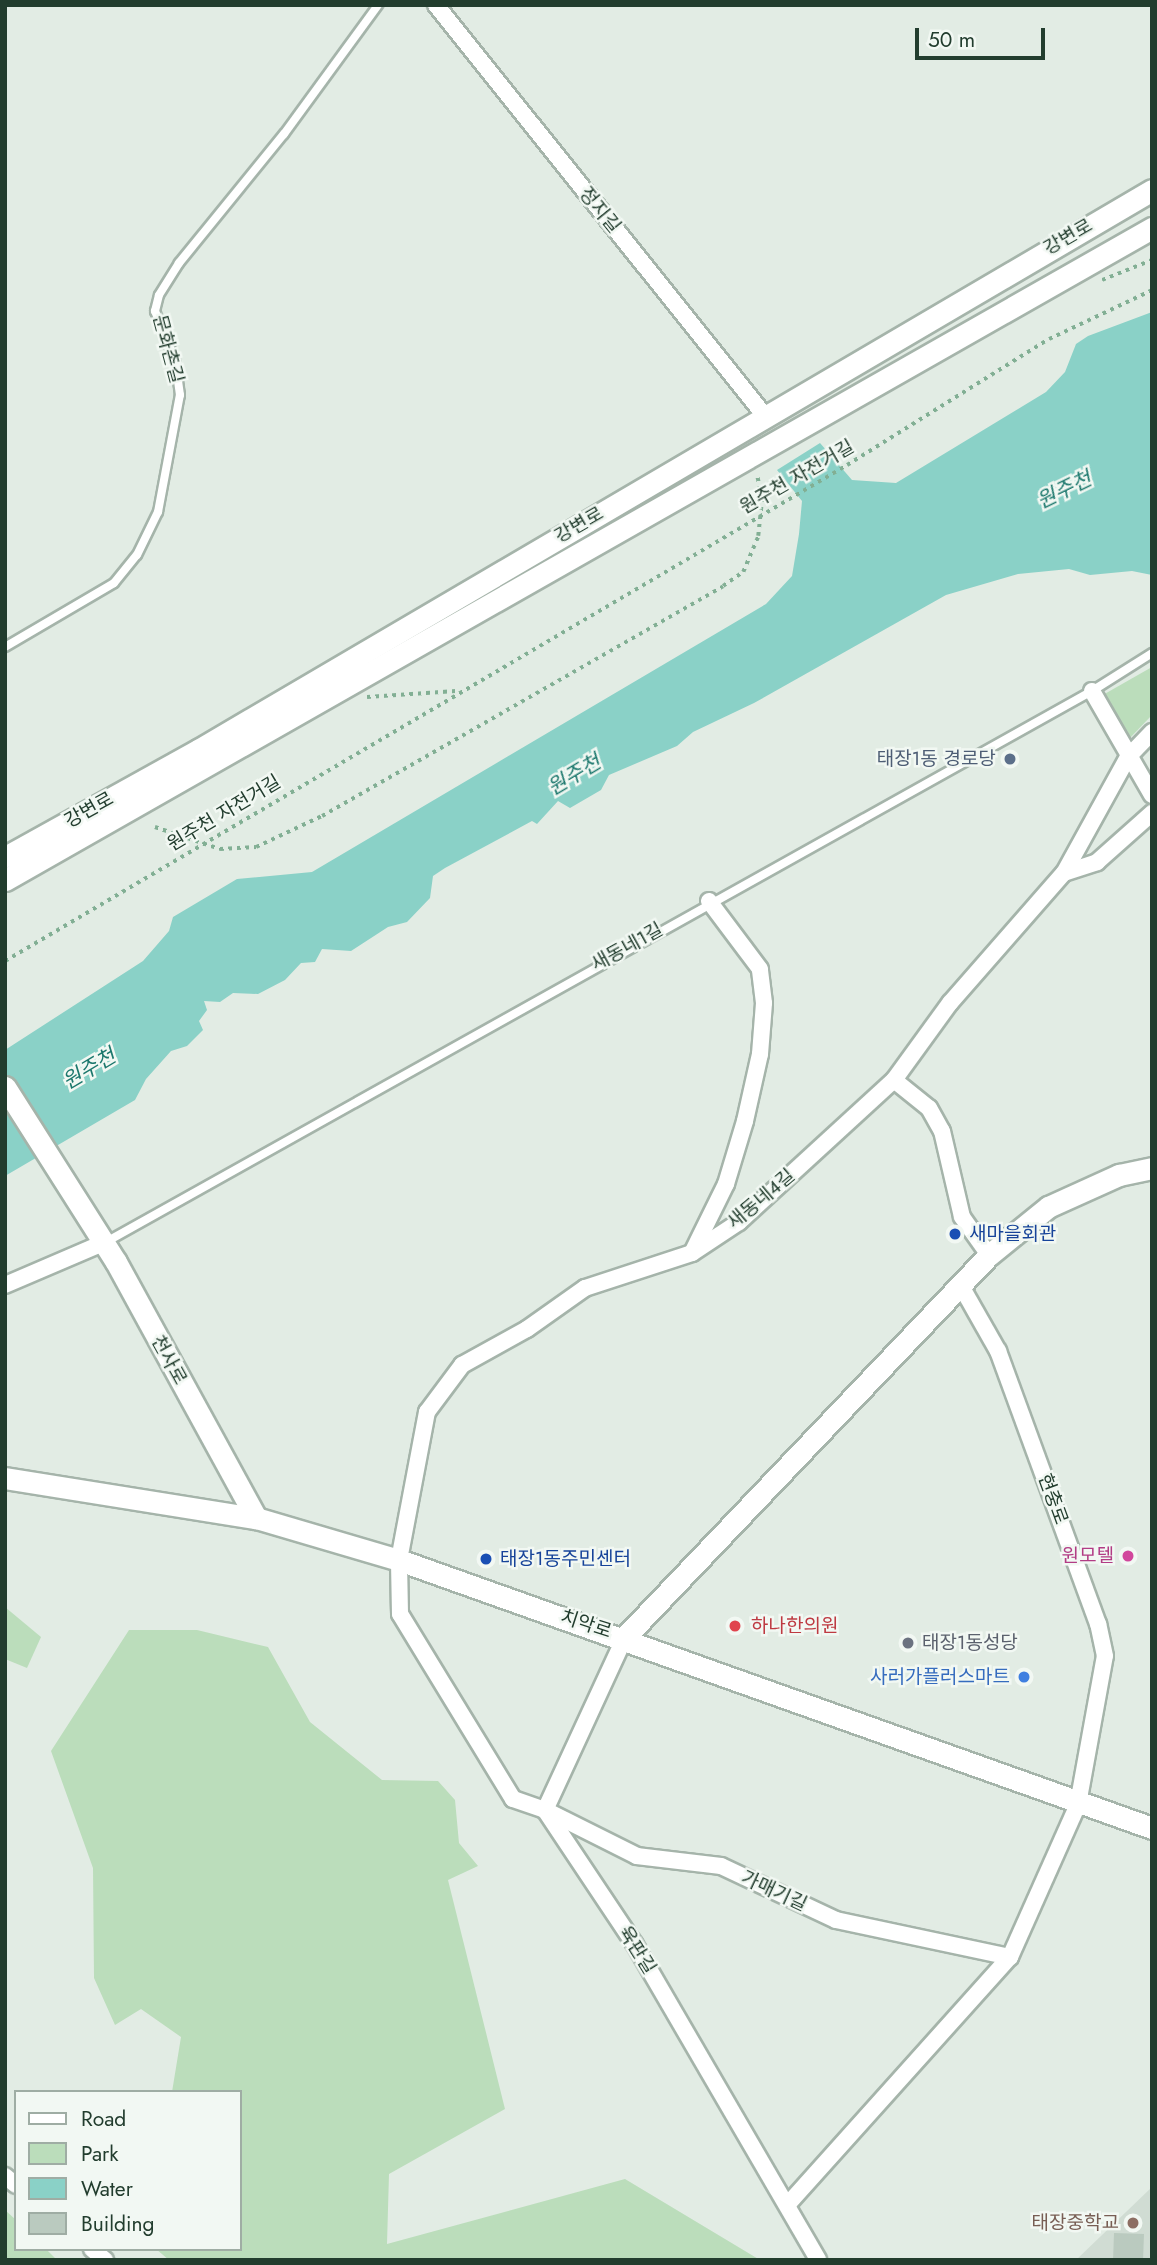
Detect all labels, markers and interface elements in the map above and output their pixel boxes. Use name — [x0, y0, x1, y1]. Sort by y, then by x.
scale bar — [919, 14, 1048, 58]
text: 50 m — [928, 25, 975, 55]
street label: 정지길 — [575, 182, 625, 238]
street label: 강변로 — [1040, 214, 1096, 260]
street label: 문화촌길 — [148, 312, 188, 386]
street label: 원주천 자전거길 — [736, 435, 858, 519]
water label: 원주천 — [1032, 466, 1096, 514]
street label: 강변로 — [551, 502, 607, 548]
place label: 태장1동 경로당 — [877, 748, 996, 770]
water label: 원주천 — [543, 749, 605, 801]
marker: 태장1동 경로당 — [1002, 751, 1018, 767]
street label: 원주천 자전거길 — [163, 770, 285, 856]
street label: 강변로 — [61, 787, 117, 833]
street label: 새동네1길 — [587, 918, 667, 976]
water label: 원주천 — [58, 1043, 120, 1095]
street label: 새동네4길 — [723, 1164, 799, 1234]
place label: 새마을회관 — [969, 1223, 1056, 1245]
marker: 새마을회관 — [947, 1226, 963, 1242]
street label: 천사로 — [146, 1332, 192, 1388]
street label: 현충로 — [1033, 1470, 1073, 1528]
place label: 원모텔 — [1062, 1545, 1114, 1567]
place label: 태장1동주민센터 — [500, 1548, 631, 1570]
marker: 원모텔 — [1120, 1548, 1136, 1564]
marker: 태장1동주민센터 — [478, 1551, 494, 1567]
street label: 치악로 — [558, 1605, 614, 1643]
place label: 하나한의원 — [751, 1615, 838, 1637]
marker: 하나한의원 — [725, 1616, 745, 1636]
place label: 태장1동성당 — [922, 1632, 1018, 1654]
marker: 태장1동성당 — [900, 1635, 916, 1651]
place label: 사러가플러스마트 — [870, 1666, 1010, 1688]
marker: 사러가플러스마트 — [1016, 1669, 1032, 1685]
street label: 가매기길 — [737, 1866, 811, 1916]
street label: 육판길 — [613, 1922, 661, 1978]
legend — [14, 2090, 242, 2251]
text: Road — [81, 2104, 126, 2134]
text: Park — [81, 2139, 118, 2169]
text: Water — [81, 2174, 133, 2204]
text: Building — [81, 2209, 154, 2239]
place label: 태장중학교 — [1032, 2212, 1119, 2234]
marker: 태장중학교 — [1125, 2215, 1141, 2231]

